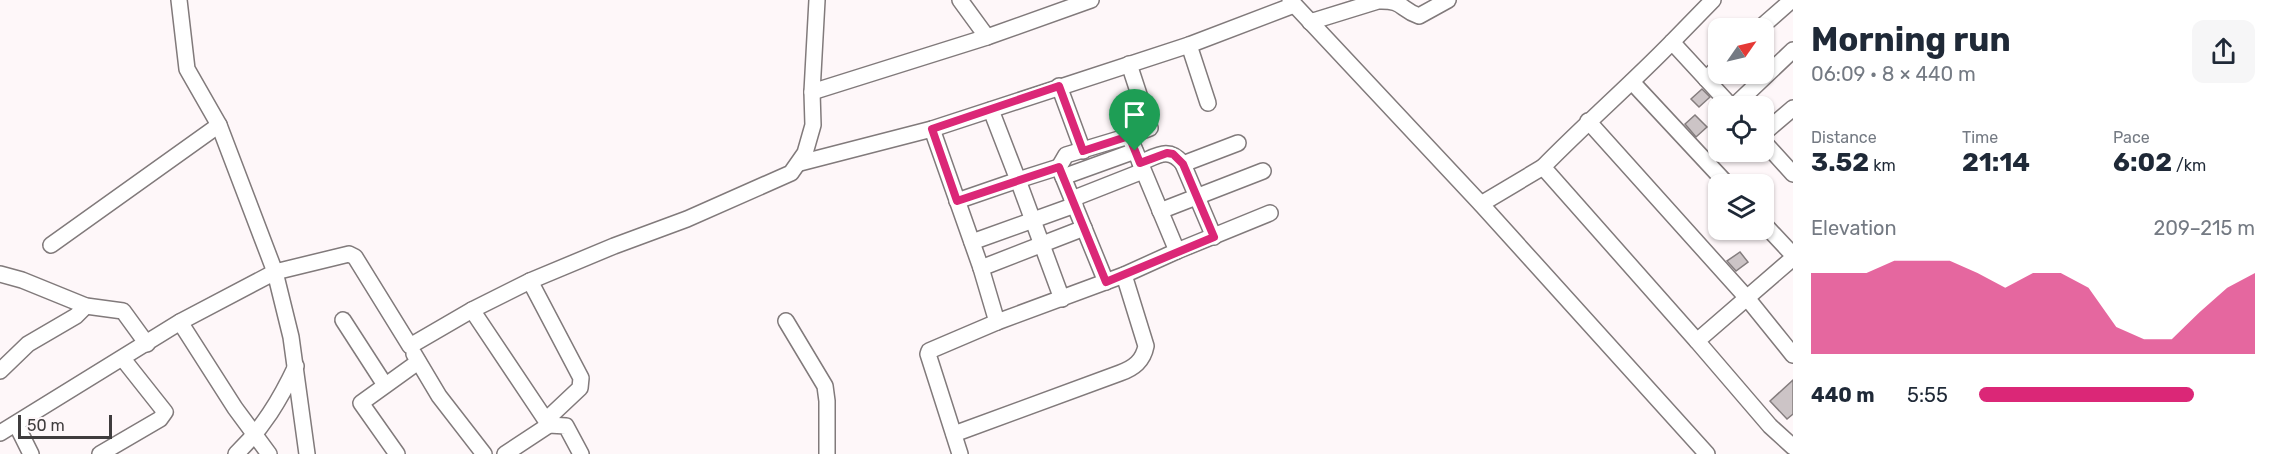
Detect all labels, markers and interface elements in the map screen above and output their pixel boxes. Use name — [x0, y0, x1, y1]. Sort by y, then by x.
north arrow — [1708, 18, 1774, 84]
map controls — [1708, 18, 1774, 240]
text: Morning run — [1811, 20, 2011, 59]
button: share — [2192, 20, 2255, 83]
text: 06:09 · 8 × 440 m — [1811, 62, 1976, 86]
pin — [1109, 89, 1160, 151]
button: locate — [1708, 96, 1774, 162]
icon: arrive — [1118, 98, 1151, 131]
text: Distance — [1811, 128, 1877, 147]
text: Time — [1962, 128, 1998, 147]
text: Pace — [2113, 128, 2150, 147]
text: 3.52 — [1811, 147, 1869, 178]
text: 21:14 — [1962, 147, 2030, 178]
text: 6:02 — [2113, 147, 2172, 178]
text: km — [1869, 156, 1896, 175]
text: /km — [2172, 156, 2206, 175]
button: layers — [1708, 174, 1774, 240]
text: Elevation — [1811, 216, 1897, 240]
text: 209–215 m — [2153, 216, 2255, 240]
text: 440 m — [1811, 383, 1875, 407]
text: 5:55 — [1907, 383, 1948, 407]
scale bar — [18, 412, 112, 440]
text: 50 m — [27, 416, 65, 435]

